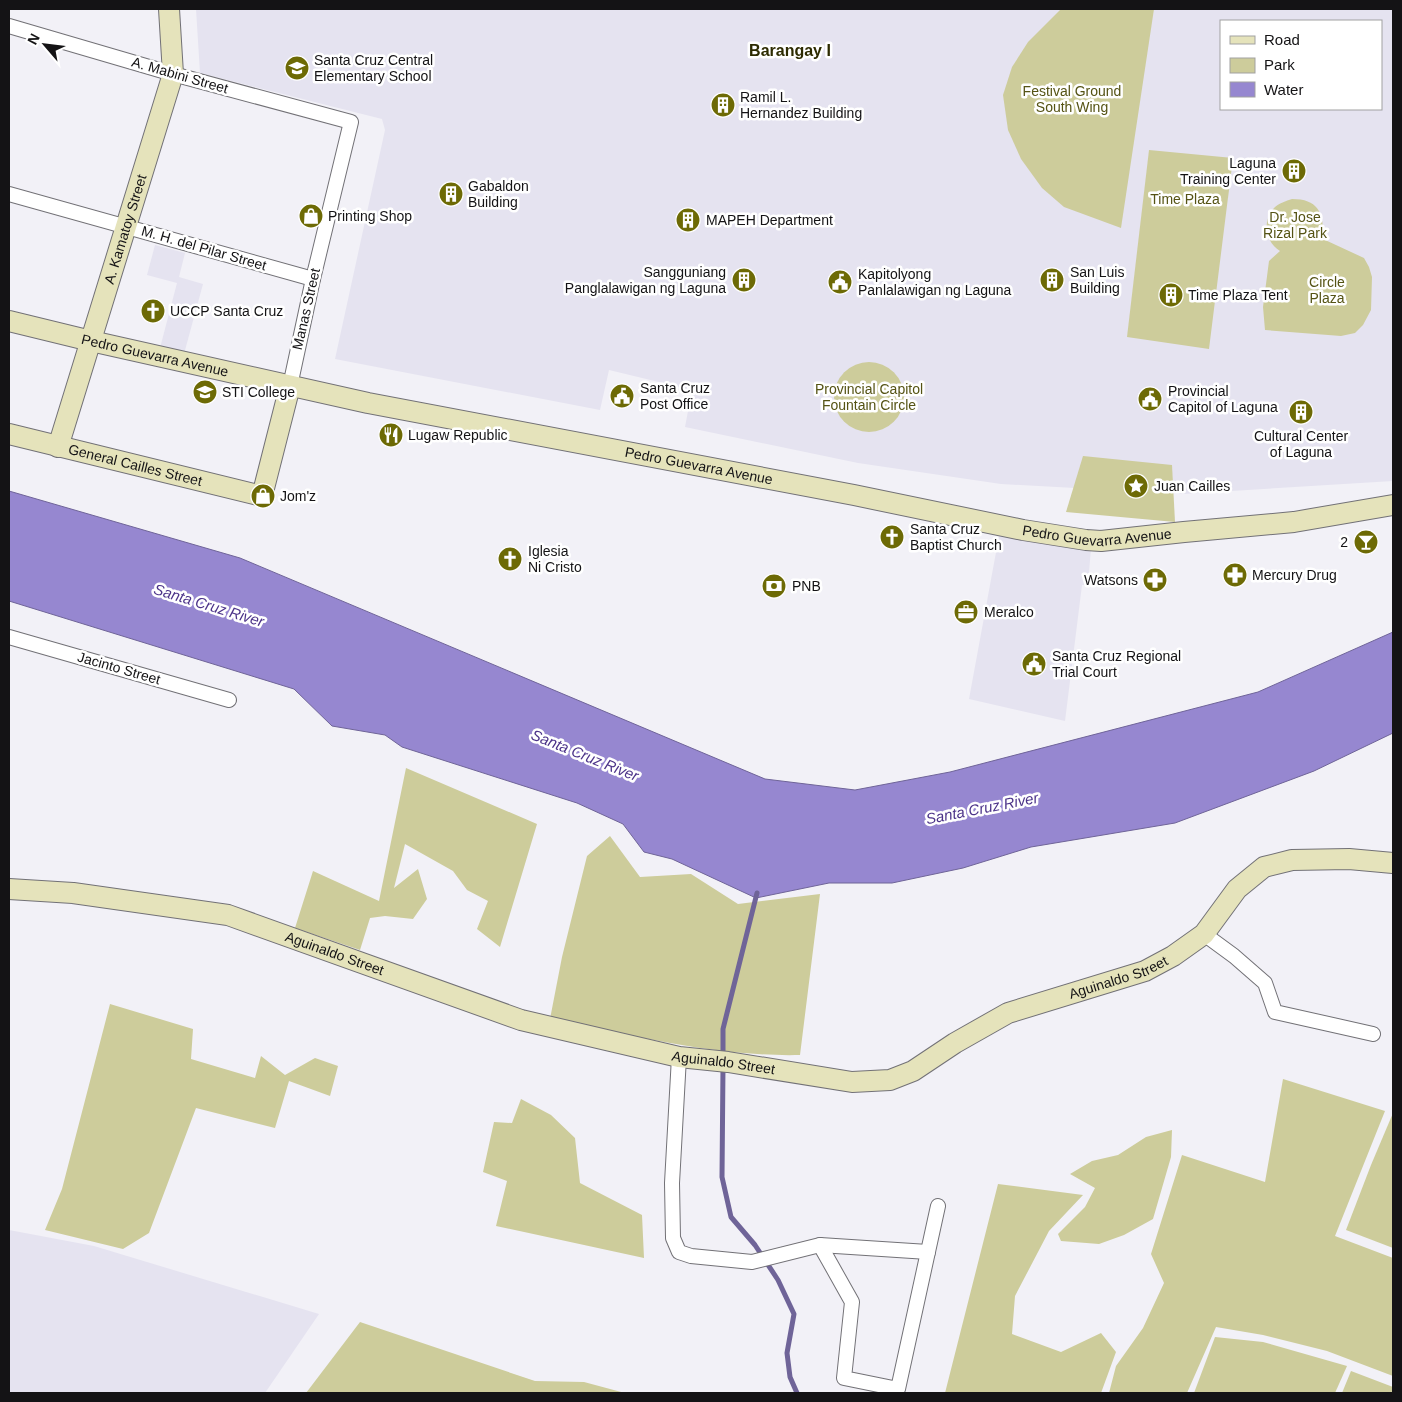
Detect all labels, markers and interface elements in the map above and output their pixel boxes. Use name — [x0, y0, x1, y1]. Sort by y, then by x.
north arrow — [20, 20, 70, 70]
legend — [1220, 20, 1382, 110]
text: N — [24, 31, 43, 47]
text: Road — [1264, 31, 1300, 48]
district label: Barangay I — [749, 42, 831, 59]
place label: Santa Cruz Central Elementary School — [314, 52, 433, 84]
street label: A. Mabini Street — [130, 54, 230, 96]
school or university icon: Santa Cruz Central Elementary School — [284, 55, 310, 81]
text: Park — [1264, 56, 1295, 73]
text: Water — [1264, 81, 1303, 98]
park label: Festival Ground South Wing — [1023, 83, 1121, 115]
place label: Ramil L. Hernandez Building — [740, 89, 862, 121]
building icon: Ramil L. Hernandez Building — [710, 92, 736, 118]
place label: Laguna Training Center — [1180, 155, 1276, 187]
building icon: Laguna Training Center — [1281, 158, 1307, 184]
street label: A. Kamatoy Street — [101, 172, 150, 286]
place label: Gabaldon Building — [468, 178, 529, 210]
building icon: Gabaldon Building — [438, 181, 464, 207]
park label: Time Plaza — [1150, 191, 1220, 207]
shop icon: Printing Shop — [298, 203, 324, 229]
building icon: MAPEH Department — [675, 207, 701, 233]
place label: Printing Shop — [328, 208, 412, 224]
park label: Dr. Jose Rizal Park — [1263, 209, 1328, 241]
place label: MAPEH Department — [706, 212, 833, 228]
street label: M. H. del Pilar Street — [140, 223, 268, 274]
place label: Sangguniang Panglalawigan ng Laguna — [565, 264, 726, 296]
place label: San Luis Building — [1070, 264, 1124, 296]
place label: Kapitolyong Panlalawigan ng Laguna — [858, 266, 1012, 298]
street label: Manas Street — [289, 267, 323, 351]
building icon: Sangguniang Panglalawigan ng Laguna — [731, 267, 757, 293]
building icon: San Luis Building — [1039, 267, 1065, 293]
public building icon: Kapitolyong Panlalawigan ng Laguna — [827, 269, 853, 295]
park label: Circle Plaza — [1309, 274, 1345, 306]
building icon: Time Plaza Tent — [1158, 282, 1184, 308]
place label: Time Plaza Tent — [1188, 287, 1288, 303]
church icon: UCCP Santa Cruz — [140, 298, 166, 324]
place label: UCCP Santa Cruz — [170, 303, 283, 319]
street label: Pedro Guevarra Avenue — [80, 331, 230, 380]
school or university icon: STI College — [192, 379, 218, 405]
place label: Santa Cruz Post Office — [640, 380, 710, 412]
park label: Provincial Capitol Fountain Circle — [815, 381, 923, 413]
public building icon: Santa Cruz Post Office — [609, 383, 635, 409]
place label: Provincial Capitol of Laguna — [1168, 383, 1278, 415]
place label: STI College — [222, 384, 295, 400]
public building icon: Provincial Capitol of Laguna — [1137, 386, 1163, 412]
building icon: Cultural Center of Laguna — [1288, 399, 1314, 425]
restaurant icon: Lugaw Republic — [378, 422, 404, 448]
place label: Lugaw Republic — [408, 427, 508, 443]
place label: Cultural Center of Laguna — [1254, 428, 1348, 460]
street label: General Cailles Street — [67, 441, 204, 489]
street label: Pedro Guevarra Avenue — [624, 444, 774, 487]
place icon: Juan Cailles — [1123, 473, 1149, 499]
place label: Juan Cailles — [1154, 478, 1230, 494]
shop icon: Jom'z — [250, 483, 276, 509]
place label: Jom'z — [280, 488, 316, 504]
place label: Santa Cruz Baptist Church — [910, 521, 1002, 553]
street label: Pedro Guevarra Avenue — [1021, 522, 1172, 549]
church icon: Santa Cruz Baptist Church — [879, 524, 905, 550]
bar icon: 2 — [1353, 529, 1379, 555]
place label: 2 — [1340, 534, 1348, 550]
place label: Iglesia Ni Cristo — [528, 543, 582, 575]
church icon: Iglesia Ni Cristo — [497, 546, 523, 572]
pharmacy icon: Mercury Drug — [1222, 562, 1248, 588]
pharmacy icon: Watsons — [1142, 567, 1168, 593]
place label: Mercury Drug — [1252, 567, 1337, 583]
place label: Watsons — [1084, 572, 1138, 588]
bank icon: PNB — [761, 573, 787, 599]
place label: PNB — [792, 578, 821, 594]
water label: Santa Cruz River — [152, 580, 267, 630]
office icon: Meralco — [953, 599, 979, 625]
place label: Meralco — [984, 604, 1034, 620]
place label: Santa Cruz Regional Trial Court — [1052, 648, 1181, 680]
street label: Jacinto Street — [76, 649, 162, 688]
public building icon: Santa Cruz Regional Trial Court — [1021, 651, 1047, 677]
water label: Santa Cruz River — [529, 726, 642, 785]
water label: Santa Cruz River — [924, 789, 1041, 827]
street label: Aguinaldo Street — [283, 928, 386, 978]
street label: Aguinaldo Street — [1067, 952, 1170, 1002]
street label: Aguinaldo Street — [670, 1048, 776, 1077]

